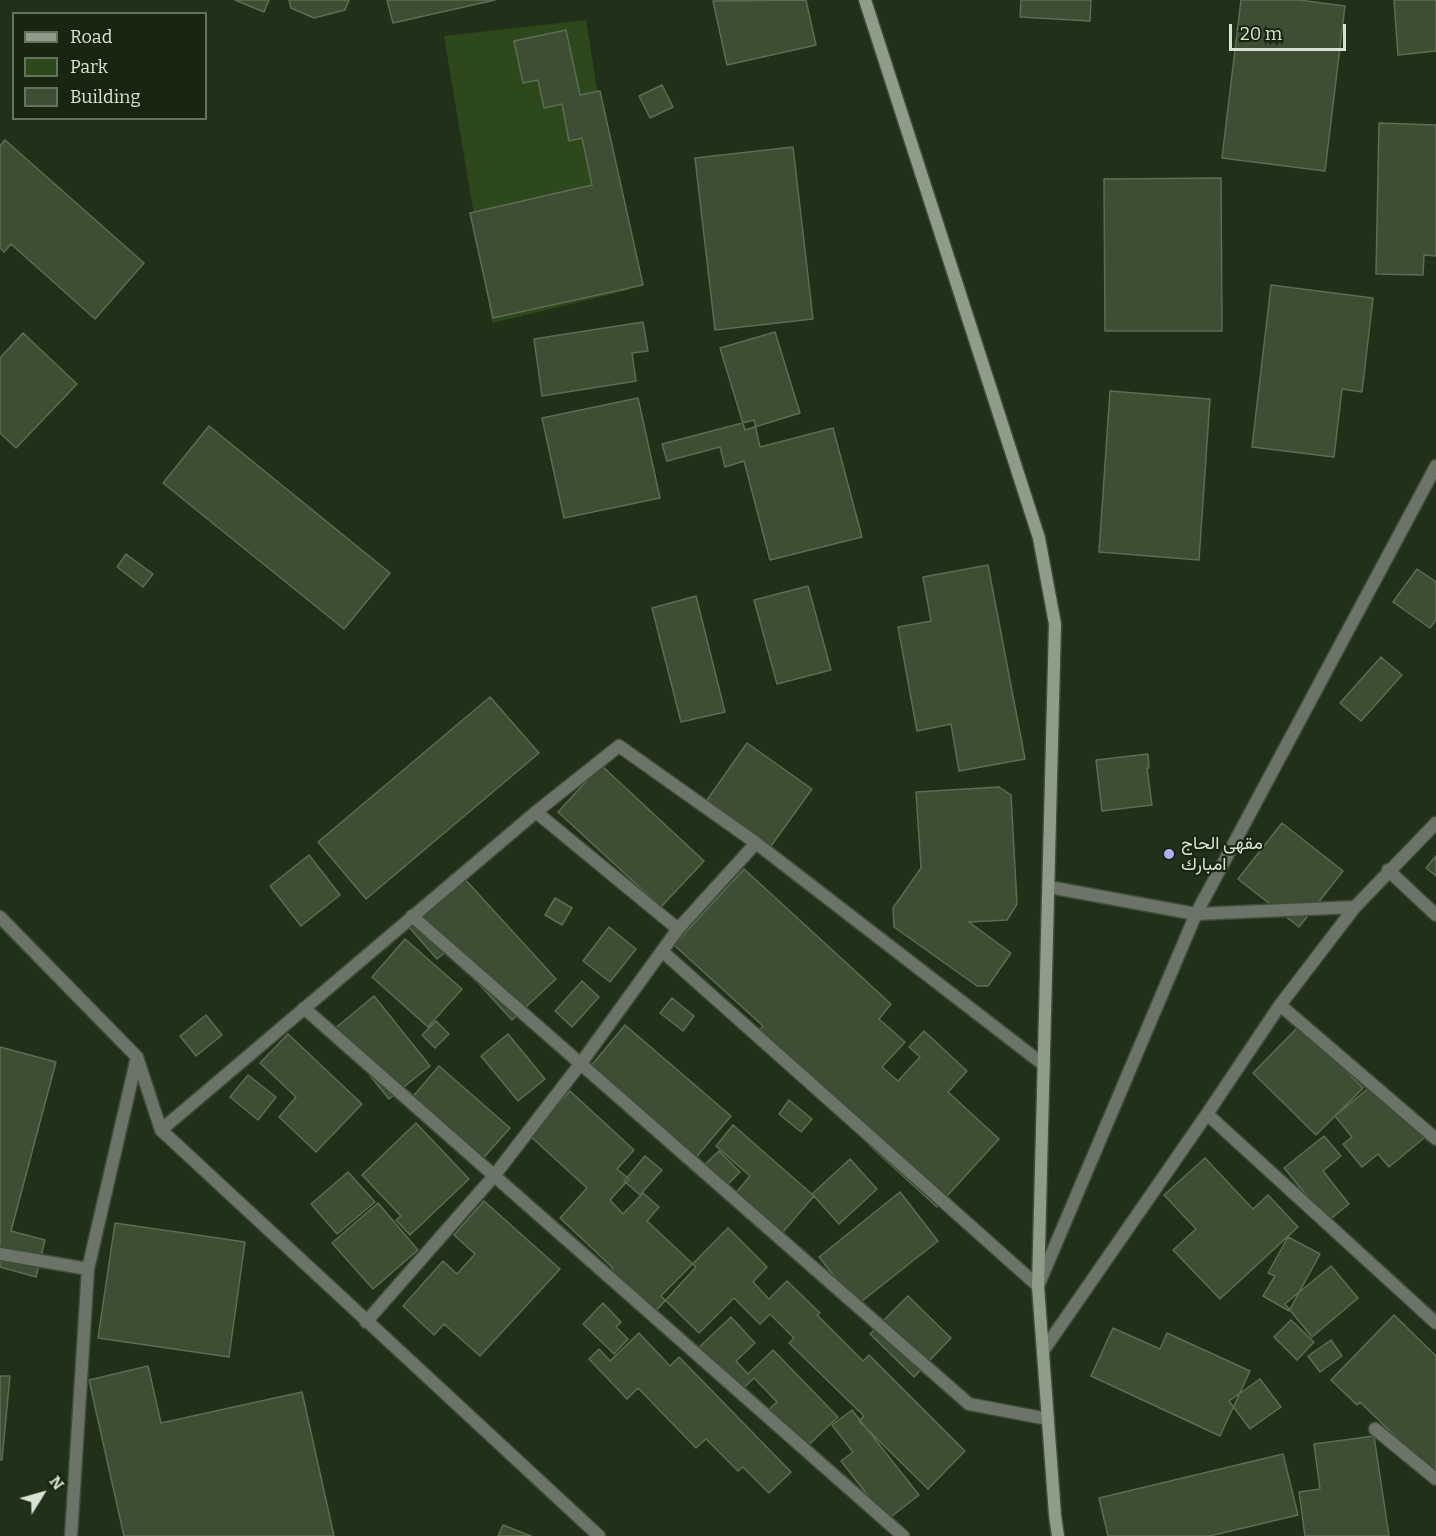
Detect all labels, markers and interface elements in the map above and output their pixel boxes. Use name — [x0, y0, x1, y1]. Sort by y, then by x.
legend — [12, 12, 207, 120]
scale bar — [1232, 12, 1349, 50]
text: 20 m — [1240, 23, 1282, 45]
text: Road — [70, 26, 112, 48]
text: Park — [70, 56, 108, 78]
text: Building — [70, 86, 141, 108]
place label: مقهى الحاج امبارك — [1181, 833, 1263, 876]
marker: مقهى الحاج امبارك — [1162, 847, 1176, 861]
north arrow — [12, 1464, 72, 1524]
text: N — [45, 1472, 68, 1494]

